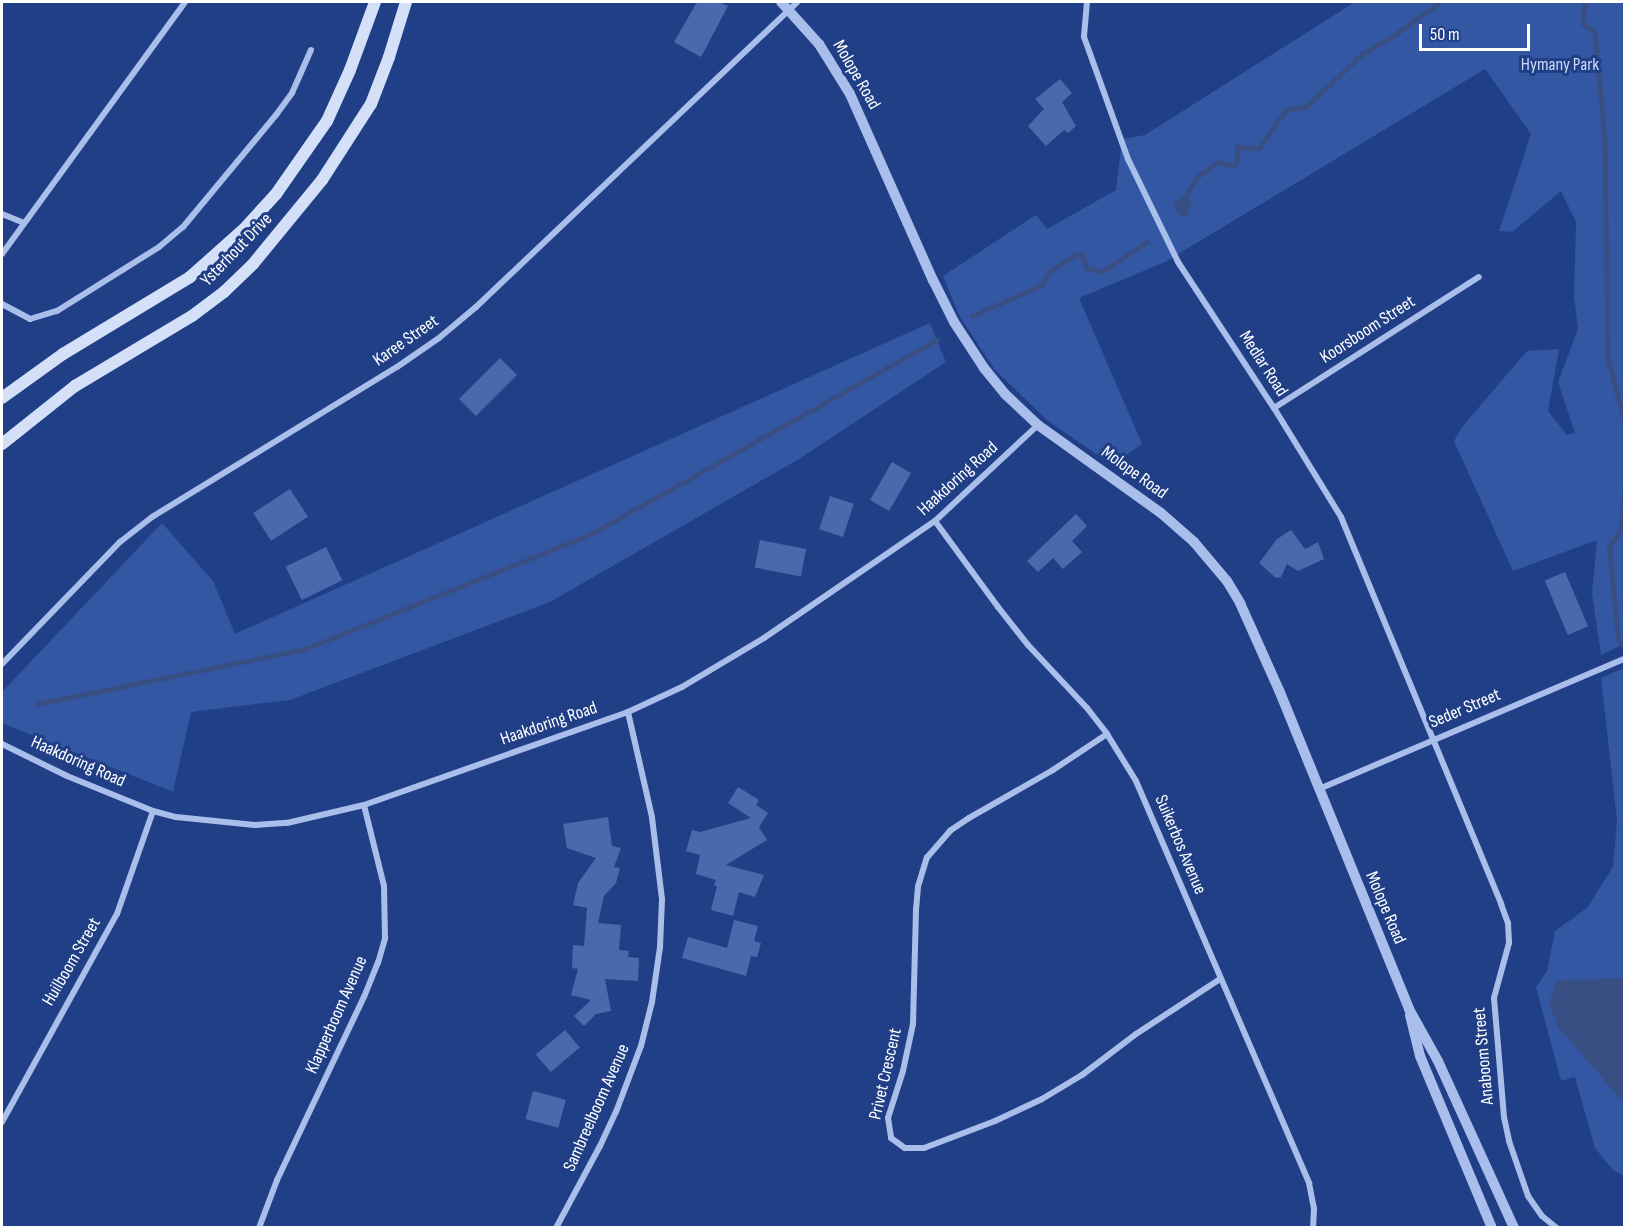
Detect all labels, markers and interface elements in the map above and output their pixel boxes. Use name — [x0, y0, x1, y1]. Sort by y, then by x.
scale bar — [1422, 12, 1533, 50]
text: 50 m — [1430, 24, 1460, 45]
street label: Molope Road — [828, 36, 884, 114]
park label: Hymany Park — [1521, 54, 1599, 76]
street label: Ysterhout Drive — [197, 209, 277, 291]
street label: Koorsboom Street — [1316, 291, 1420, 369]
street label: Karee Street — [369, 311, 443, 371]
street label: Medlar Road — [1234, 327, 1292, 401]
street label: Haakdoring Road — [913, 437, 1003, 521]
street label: Molope Road — [1097, 442, 1171, 504]
street label: Seder Street — [1426, 684, 1504, 734]
street label: Haakdoring Road — [498, 697, 600, 751]
street label: Haakdoring Road — [28, 732, 128, 792]
street label: Suikerbos Avenue — [1149, 792, 1211, 898]
street label: Molope Road — [1360, 869, 1410, 947]
street label: Huilboom Street — [38, 914, 106, 1010]
street label: Klapperboom Avenue — [301, 953, 373, 1077]
street label: Anaboom Street — [1469, 1007, 1499, 1105]
street label: Privet Crescent — [865, 1026, 907, 1122]
street label: Sambreelboom Avenue — [559, 1041, 635, 1175]

